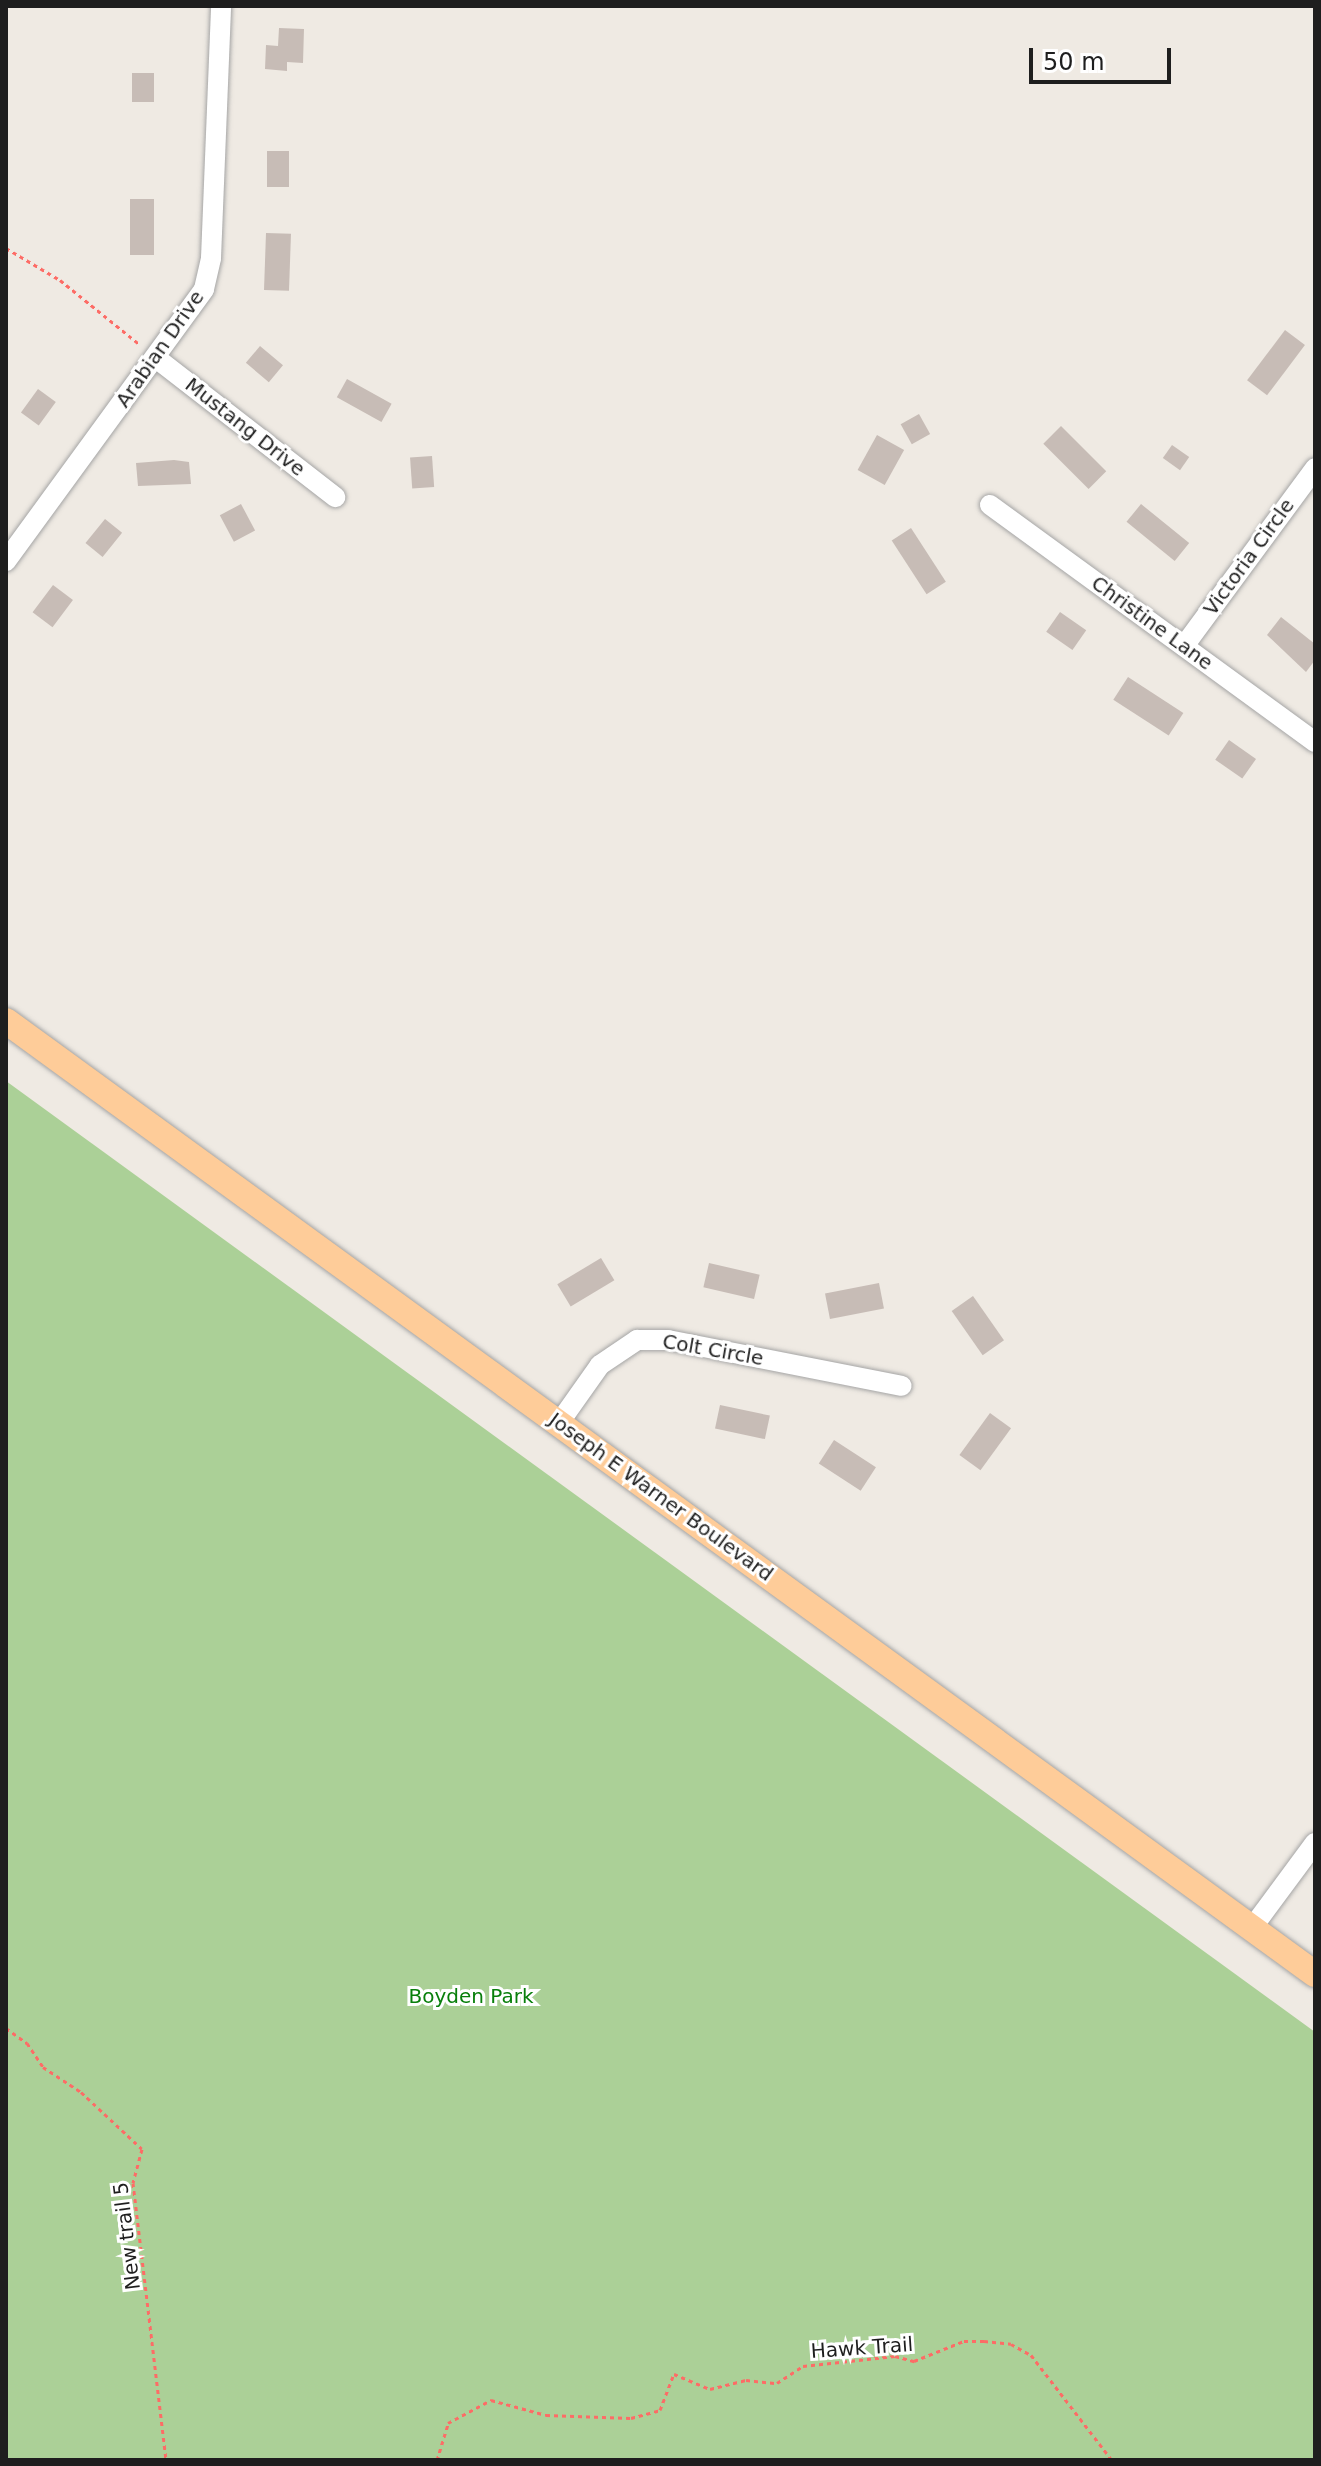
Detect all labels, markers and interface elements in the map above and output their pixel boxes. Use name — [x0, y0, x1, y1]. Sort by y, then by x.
scale bar — [1033, 32, 1175, 82]
text: 50 m — [1043, 48, 1105, 76]
street label: Arabian Drive — [111, 286, 209, 412]
street label: Mustang Drive — [180, 373, 310, 481]
street label: Victoria Circle — [1199, 494, 1299, 620]
street label: Christine Lane — [1087, 571, 1217, 675]
street label: Colt Circle — [661, 1329, 765, 1371]
street label: Joseph E Warner Boulevard — [544, 1408, 778, 1586]
park label: Boyden Park — [408, 1984, 534, 2008]
street label: New trail 5 — [108, 2181, 146, 2291]
street label: Hawk Trail — [810, 2332, 914, 2364]

